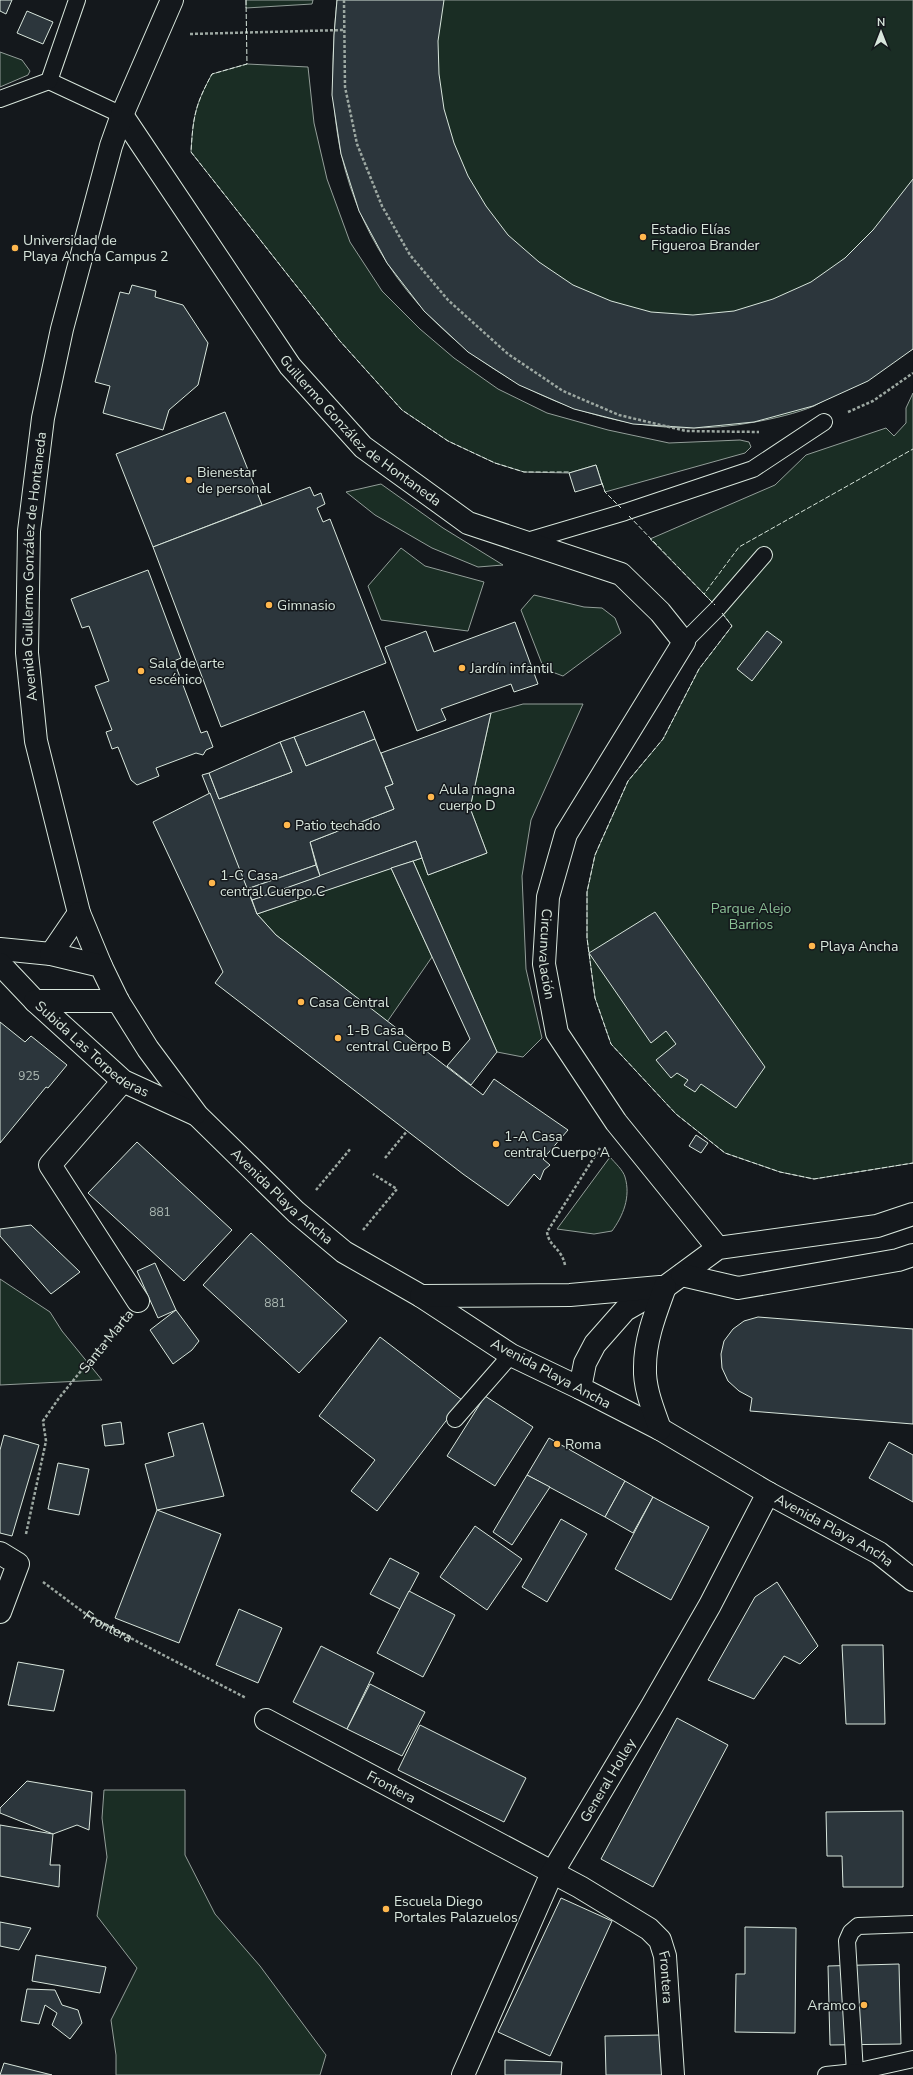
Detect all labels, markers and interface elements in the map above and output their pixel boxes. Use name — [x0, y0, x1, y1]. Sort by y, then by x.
north arrow — [861, 12, 901, 52]
text: N — [877, 15, 885, 30]
place label: Estadio Elías Figueroa Brander — [651, 220, 760, 255]
place label: Universidad de Playa Ancha Campus 2 — [23, 231, 168, 266]
marker: Estadio Elías Figueroa Brander — [638, 232, 648, 242]
marker: Universidad de Playa Ancha Campus 2 — [10, 243, 20, 253]
street label: Guillermo González de Hontaneda — [275, 351, 445, 511]
street label: Avenida Guillermo González de Hontaneda — [18, 431, 51, 702]
place label: Bienestar de personal — [197, 463, 272, 498]
marker: Bienestar de personal — [184, 475, 194, 485]
place label: Gimnasio — [277, 596, 336, 615]
marker: Gimnasio — [264, 600, 274, 610]
place label: Sala de arte escénico — [149, 654, 224, 689]
place label: Jardín infantil — [469, 659, 554, 678]
marker: Jardín infantil — [457, 663, 467, 673]
marker: Sala de arte escénico — [136, 666, 146, 676]
place label: Aula magna cuerpo D — [439, 780, 515, 815]
marker: Aula magna cuerpo D — [426, 792, 436, 802]
place label: Patio techado — [295, 816, 381, 835]
marker: Patio techado — [282, 820, 292, 830]
place label: 1-C Casa central Cuerpo C — [220, 866, 325, 901]
marker: 1-C Casa central Cuerpo C — [207, 878, 217, 888]
park label: Parque Alejo Barrios — [711, 899, 792, 934]
street label: Circunvalación — [534, 908, 559, 1001]
place label: Playa Ancha — [820, 937, 898, 956]
marker: Playa Ancha — [807, 941, 817, 951]
place label: Casa Central — [309, 993, 390, 1012]
street label: Subida Las Torpederas — [31, 997, 152, 1102]
marker: Casa Central — [296, 997, 306, 1007]
place label: 1-B Casa central Cuerpo B — [346, 1021, 451, 1056]
marker: 1-B Casa central Cuerpo B — [333, 1033, 343, 1043]
house number: 925 — [18, 1068, 40, 1084]
place label: 1-A Casa central Cuerpo A — [504, 1127, 610, 1162]
marker: 1-A Casa central Cuerpo A — [491, 1139, 501, 1149]
street label: Avenida Playa Ancha — [226, 1144, 337, 1249]
house number: 881 — [149, 1204, 171, 1220]
house number: 881 — [264, 1295, 286, 1311]
street label: Santa Marta — [75, 1305, 138, 1377]
street label: Avenida Playa Ancha — [487, 1334, 614, 1413]
place label: Roma — [565, 1435, 601, 1454]
marker: Roma — [552, 1439, 562, 1449]
street label: Avenida Playa Ancha — [771, 1489, 897, 1571]
street label: Frontera — [79, 1606, 136, 1647]
street label: General Holley — [576, 1734, 641, 1826]
street label: Frontera — [363, 1766, 419, 1808]
place label: Escuela Diego Portales Palazuelos — [394, 1892, 518, 1927]
marker: Escuela Diego Portales Palazuelos — [381, 1904, 391, 1914]
street label: Frontera — [654, 1948, 677, 2004]
place label: Aramco — [807, 1996, 856, 2015]
marker: Aramco — [859, 2000, 869, 2010]

